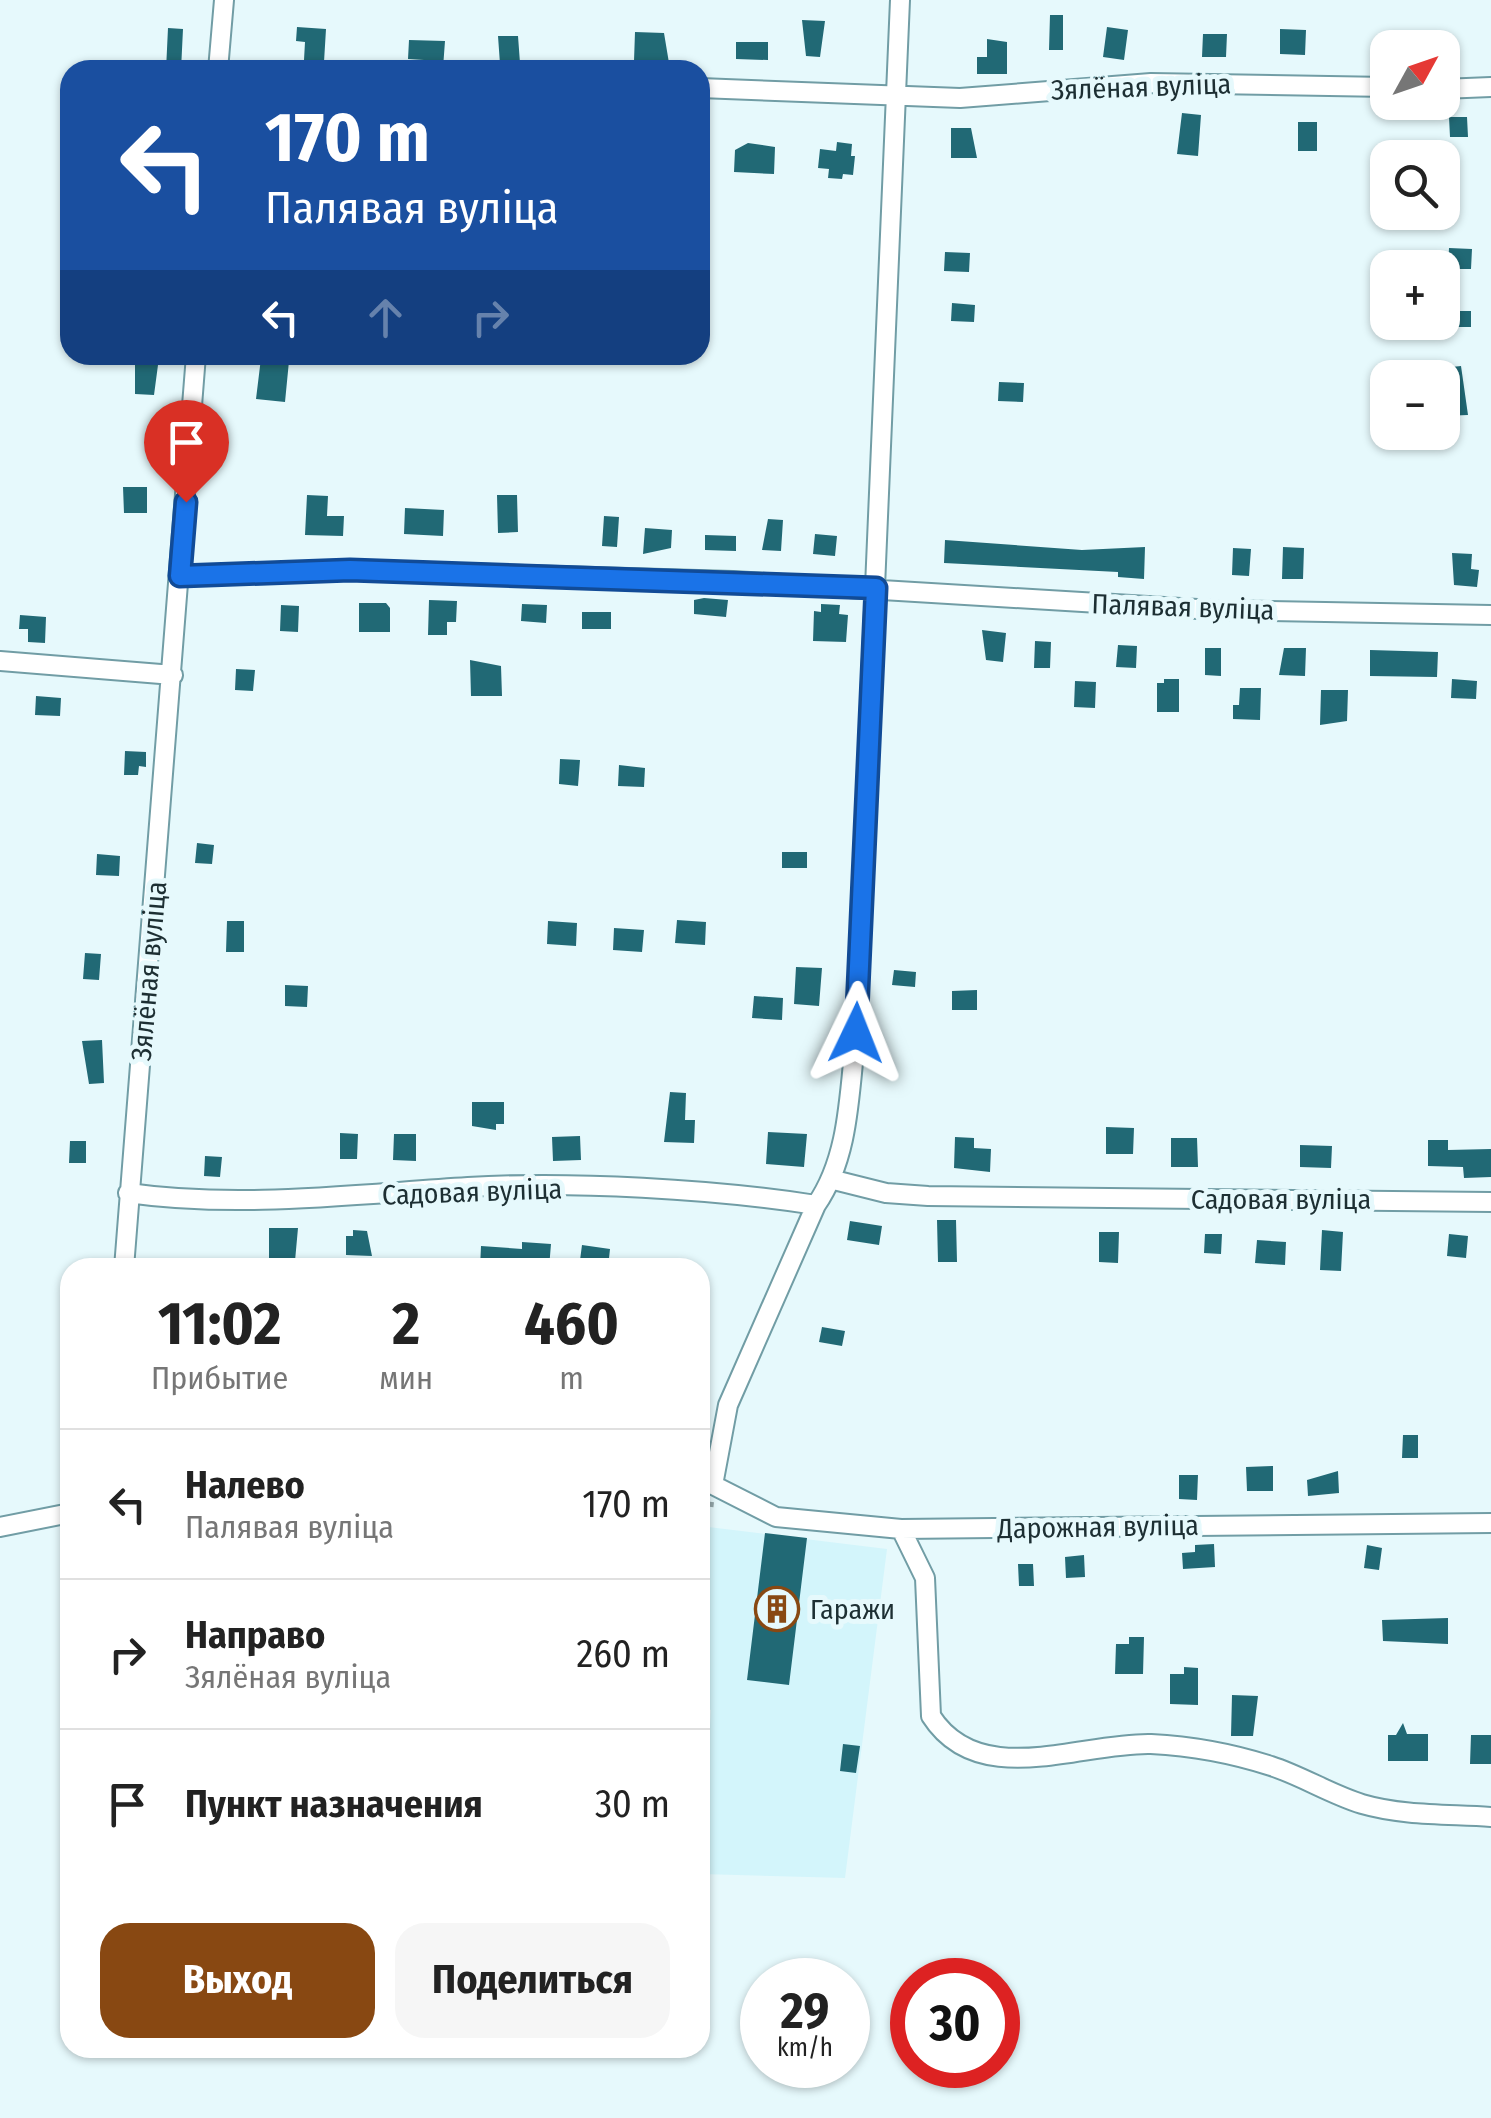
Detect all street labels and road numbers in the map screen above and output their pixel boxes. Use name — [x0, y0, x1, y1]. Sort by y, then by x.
street label: Зялёная вуліца — [1050, 67, 1232, 107]
street label: Палявая вуліца — [1091, 587, 1275, 627]
street label: Зялёная вуліца — [125, 880, 173, 1062]
street label: Садовая вуліца — [381, 1172, 563, 1212]
street label: Садовая вуліца — [1191, 1183, 1371, 1216]
street label: Дарожная вуліца — [996, 1509, 1199, 1545]

